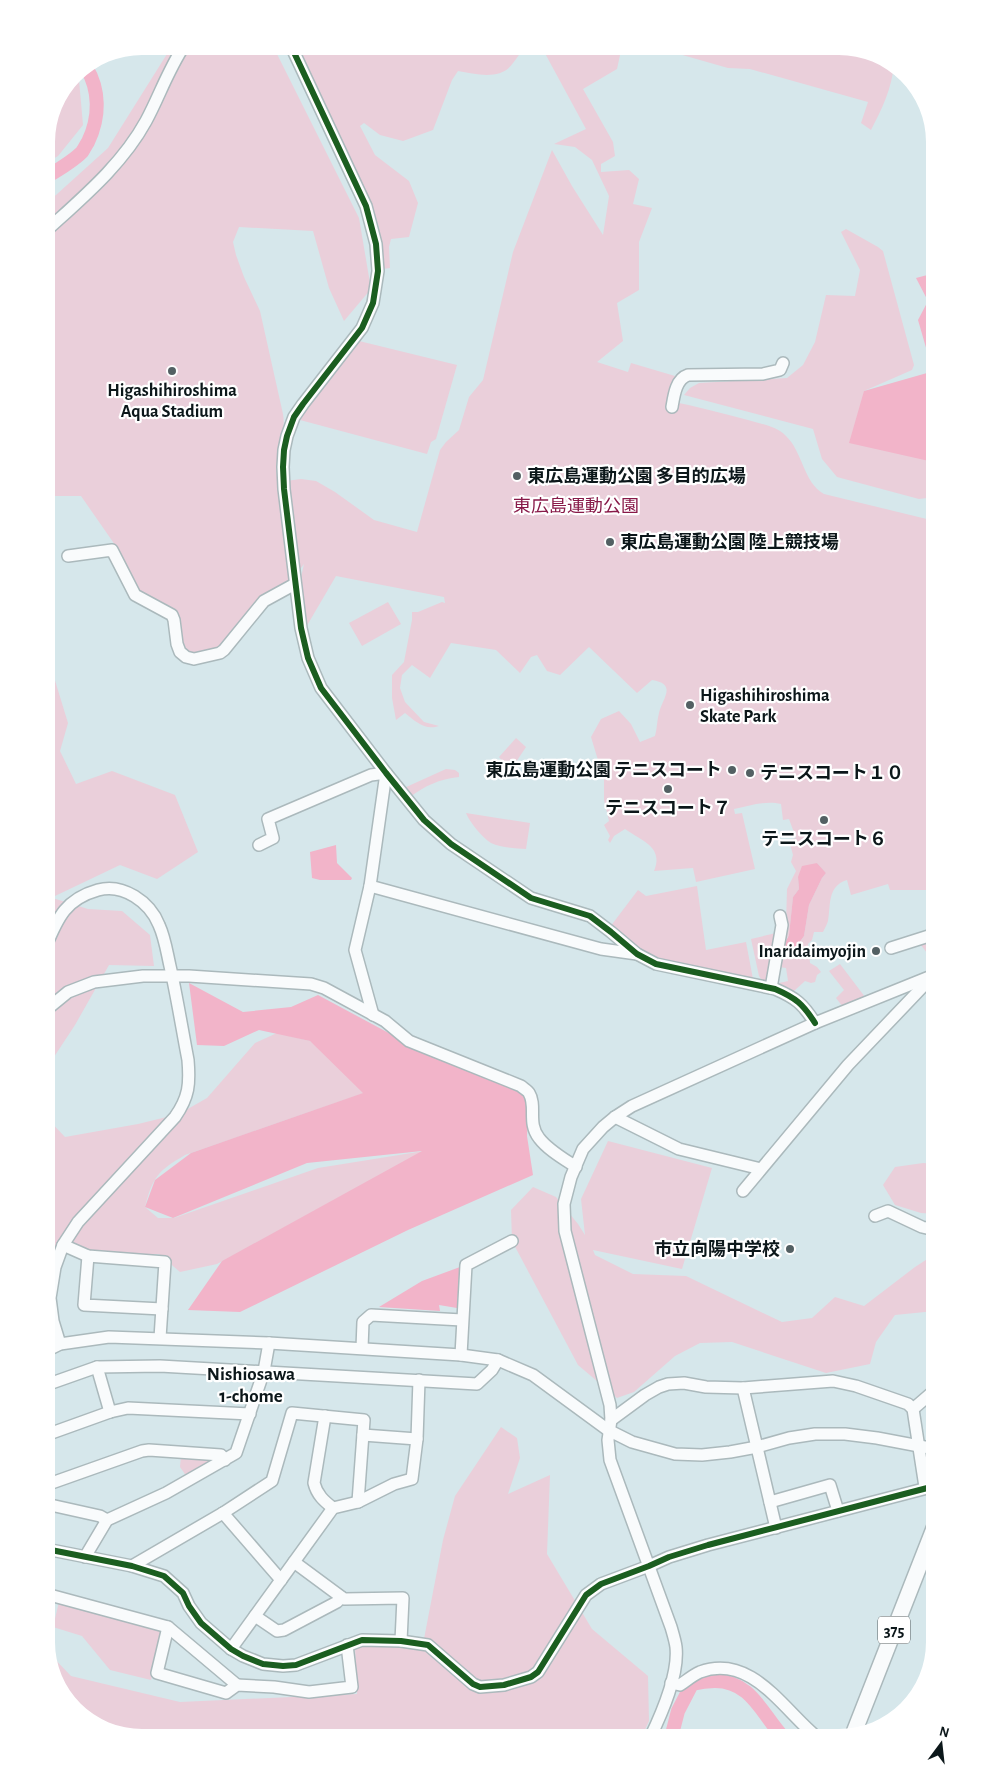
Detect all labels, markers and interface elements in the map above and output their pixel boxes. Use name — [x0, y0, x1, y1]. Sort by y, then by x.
marker: Higashihiroshima Aqua Stadium — [166, 365, 178, 377]
place label: Higashihiroshima Aqua Stadium — [107, 382, 237, 421]
place label: 東広島運動公園 多目的広場 — [527, 466, 746, 486]
marker: 東広島運動公園 多目的広場 — [511, 470, 523, 482]
park label: 東広島運動公園 — [513, 496, 639, 516]
place label: 東広島運動公園 陸上競技場 — [620, 532, 839, 552]
marker: 東広島運動公園 陸上競技場 — [604, 536, 616, 548]
place label: Higashihiroshima Skate Park — [700, 687, 830, 726]
marker: Higashihiroshima Skate Park — [684, 699, 696, 711]
place label: 東広島運動公園 テニスコート — [485, 760, 722, 780]
marker: 東広島運動公園 テニスコート — [726, 764, 738, 776]
place label: テニスコート１０ — [760, 764, 904, 783]
marker: テニスコート１０ — [744, 767, 756, 779]
marker: テニスコート７ — [662, 783, 674, 795]
place label: テニスコート７ — [605, 799, 731, 818]
marker: テニスコート６ — [818, 814, 830, 826]
place label: テニスコート６ — [761, 830, 887, 849]
place label: Inaridaimyojin — [759, 943, 866, 961]
marker: Inaridaimyojin — [870, 945, 882, 957]
place label: 市立向陽中学校 — [654, 1239, 780, 1259]
marker: 市立向陽中学校 — [784, 1243, 796, 1255]
district label: Nishiosawa 1-chome — [207, 1365, 295, 1406]
road number: 375 — [878, 1616, 910, 1644]
north arrow — [916, 1719, 966, 1769]
text: N — [938, 1724, 951, 1740]

